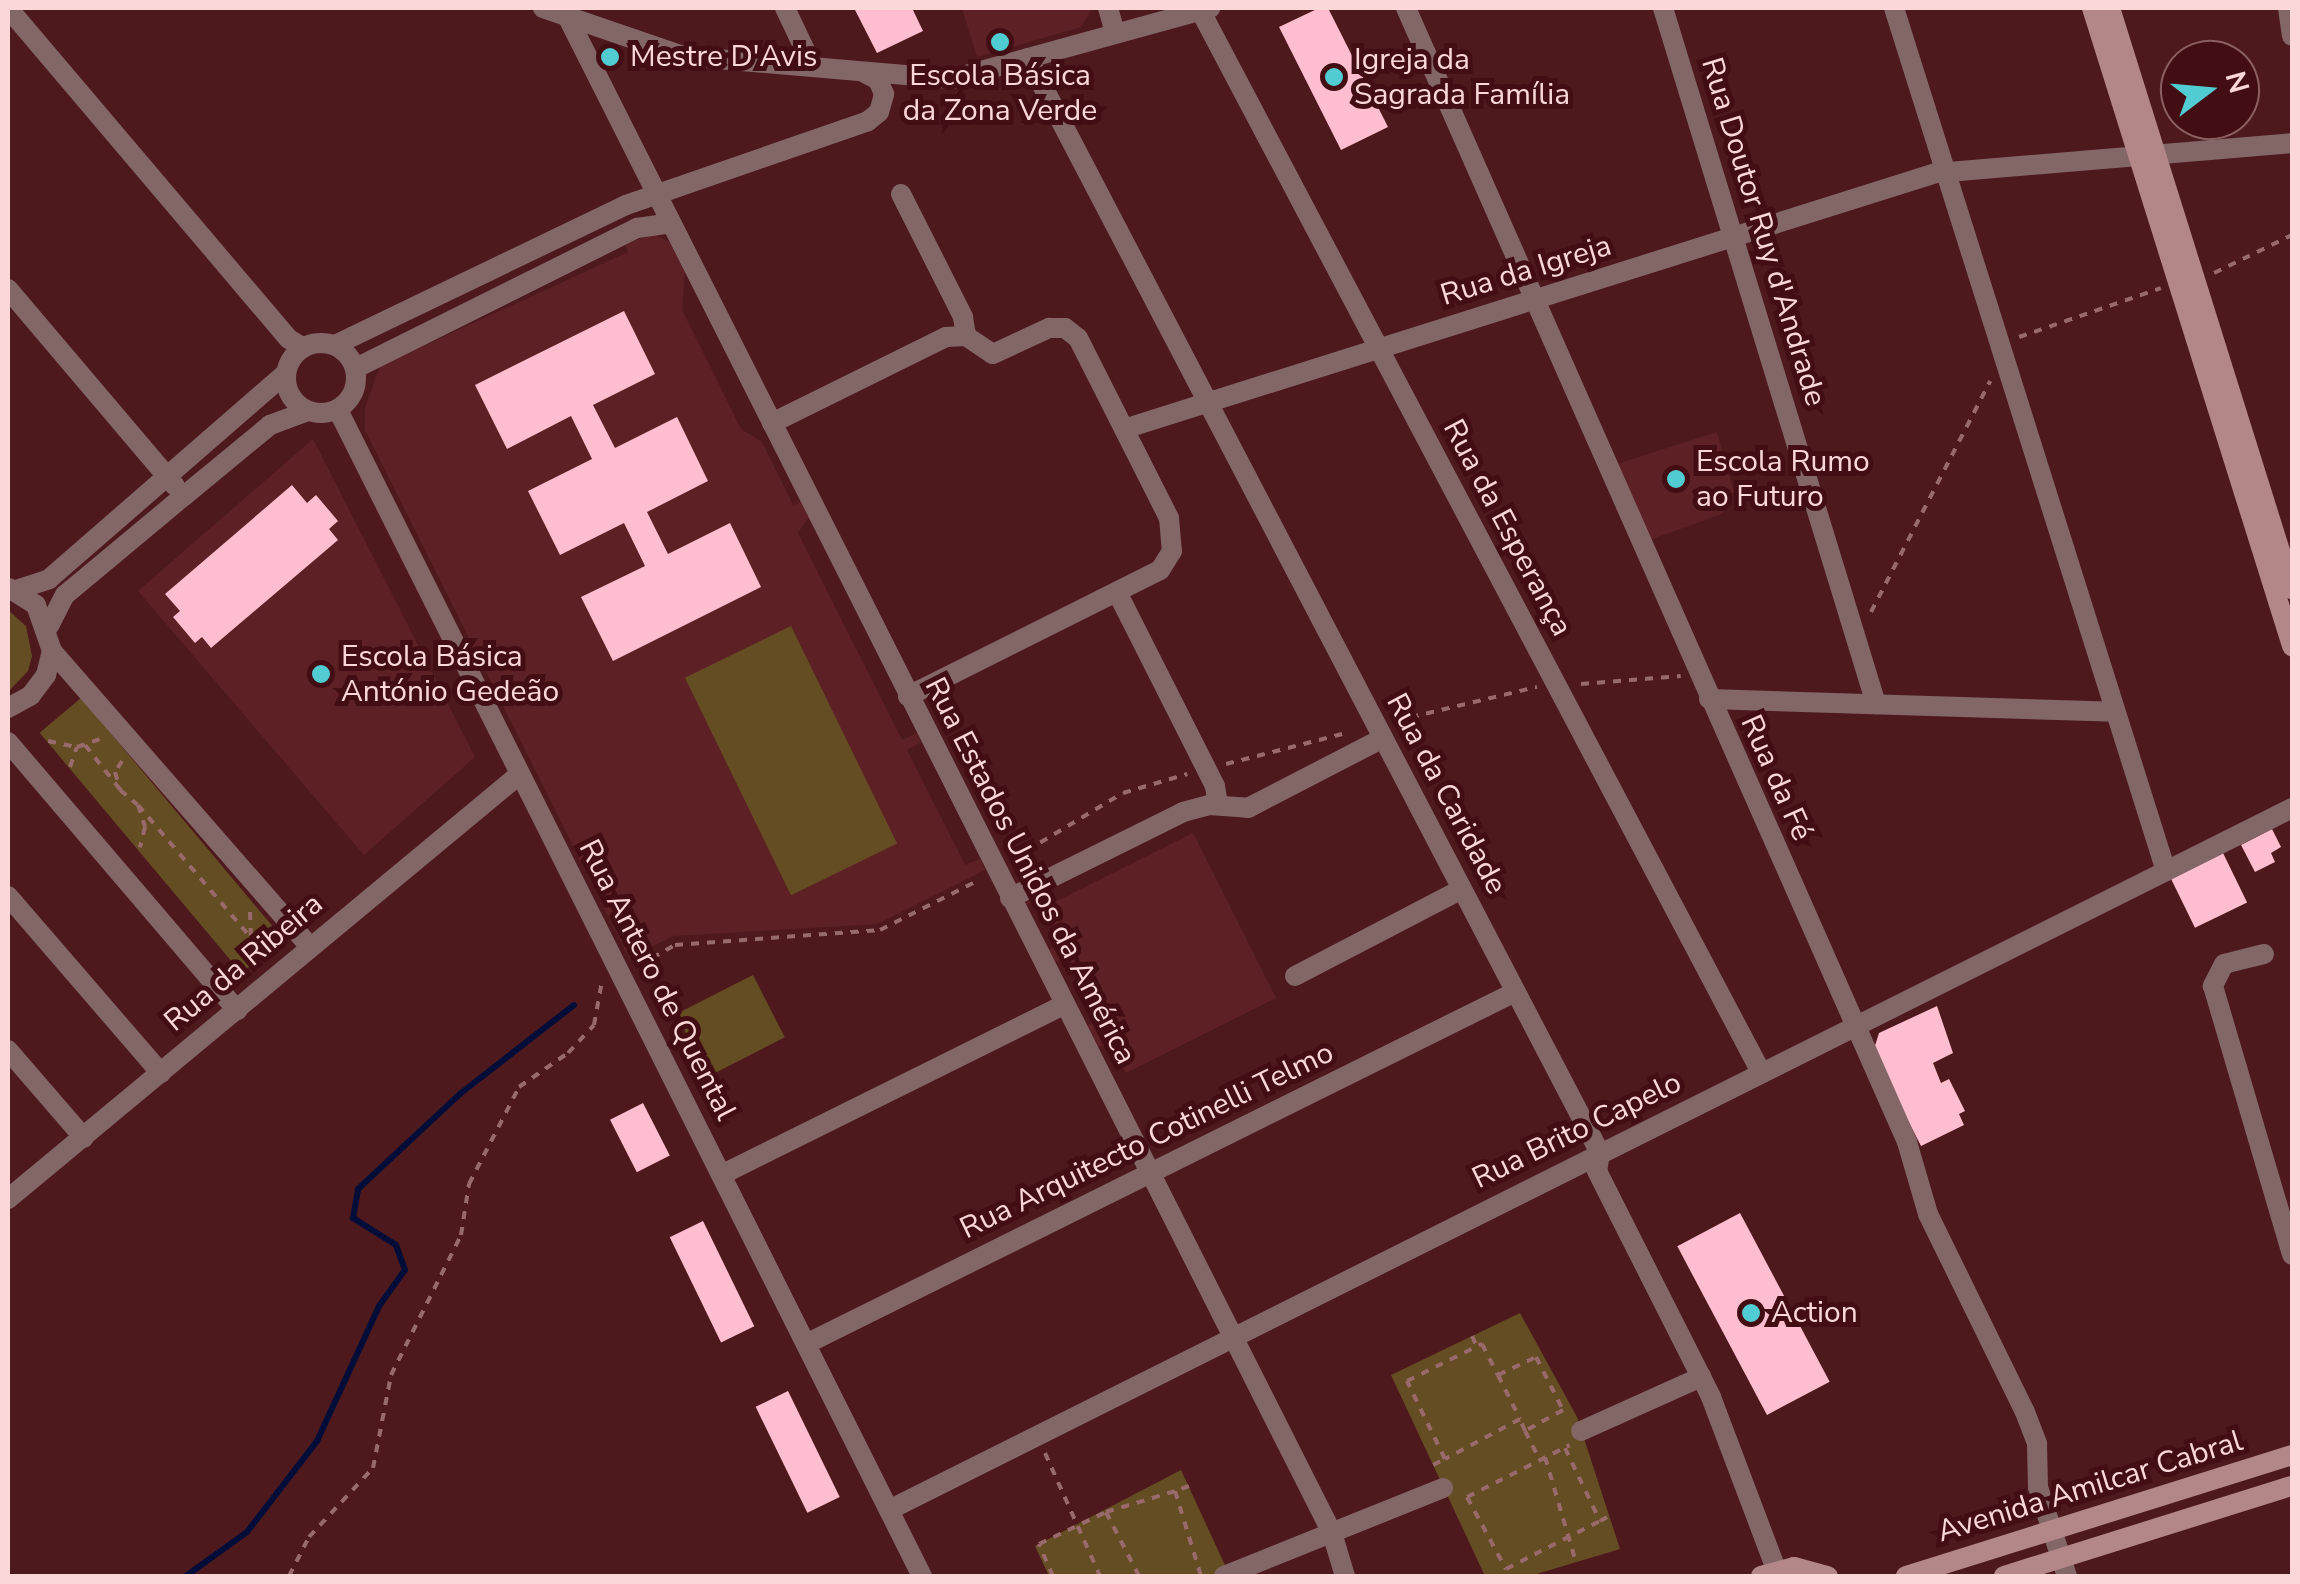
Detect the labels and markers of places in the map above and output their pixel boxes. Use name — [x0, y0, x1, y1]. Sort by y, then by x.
marker: Escola Básica da Zona Verde — [989, 31, 1011, 53]
place label: Mestre D'Avis — [630, 39, 817, 75]
place label: Igreja da Sagrada Família — [1354, 42, 1570, 112]
marker: Mestre D'Avis — [599, 46, 621, 68]
place label: Escola Básica da Zona Verde — [903, 58, 1097, 128]
marker: Igreja da Sagrada Família — [1323, 66, 1345, 88]
place label: Escola Rumo ao Futuro — [1696, 444, 1870, 514]
marker: Escola Rumo ao Futuro — [1665, 468, 1687, 490]
place label: Escola Básica António Gedeão — [341, 639, 559, 710]
marker: Escola Básica António Gedeão — [310, 663, 332, 685]
place label: Action — [1771, 1295, 1858, 1331]
marker: Action — [1740, 1302, 1762, 1324]

